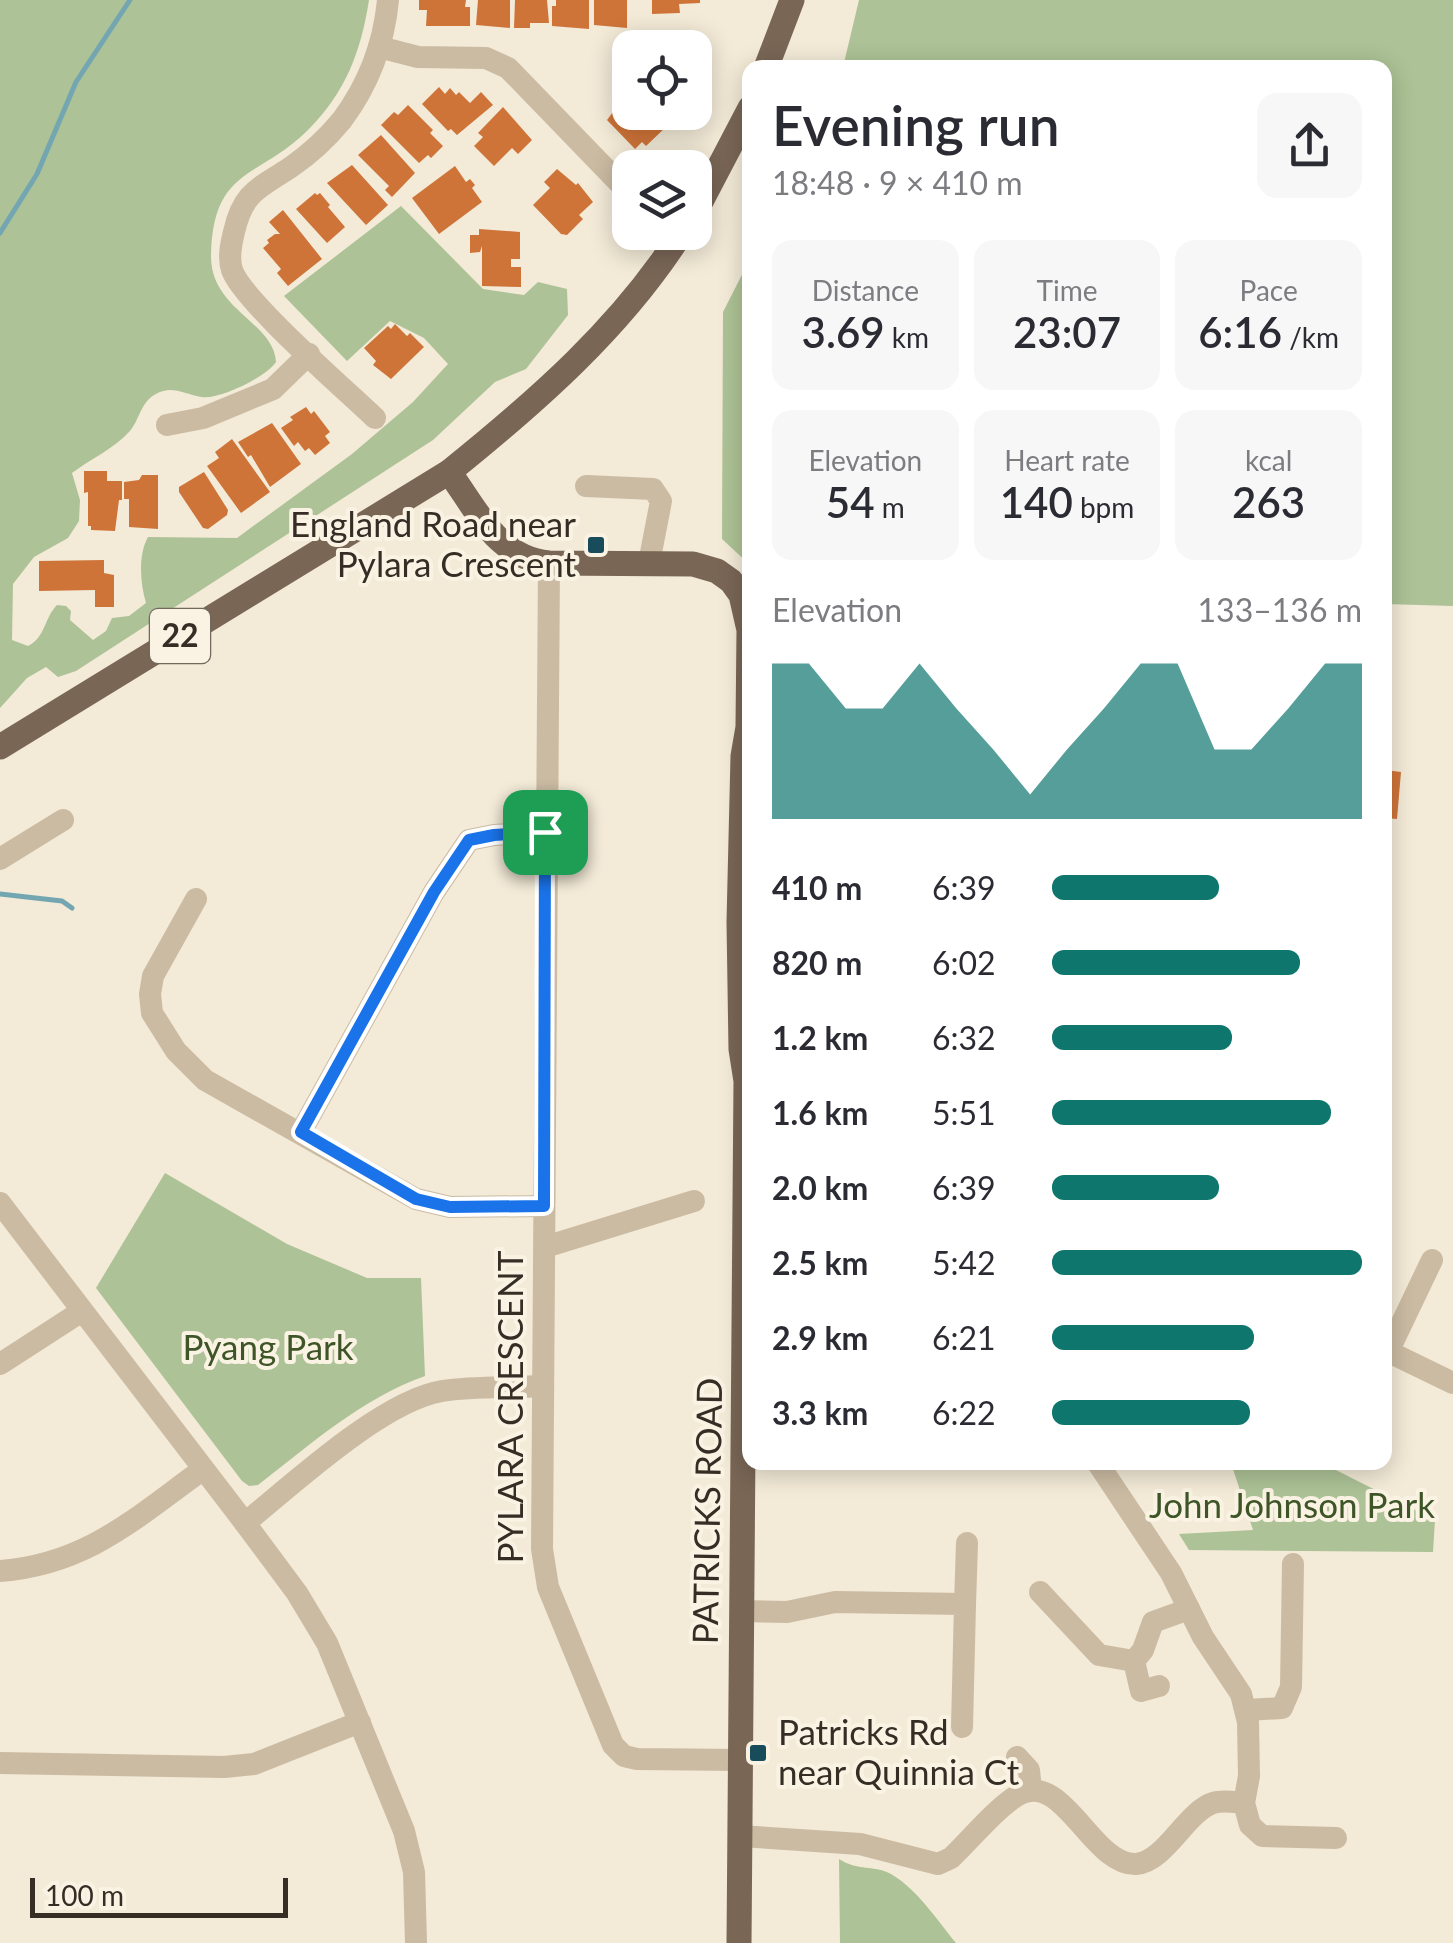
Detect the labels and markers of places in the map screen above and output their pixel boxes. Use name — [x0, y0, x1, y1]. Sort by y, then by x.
place label: England Road near Pylara Crescent — [290, 502, 576, 584]
marker: England Road near Pylara Crescent — [585, 534, 607, 556]
pin — [503, 790, 588, 875]
place label: Patricks Rd near Quinnia Ct — [778, 1710, 1020, 1792]
marker: Patricks Rd near Quinnia Ct — [747, 1742, 769, 1764]

